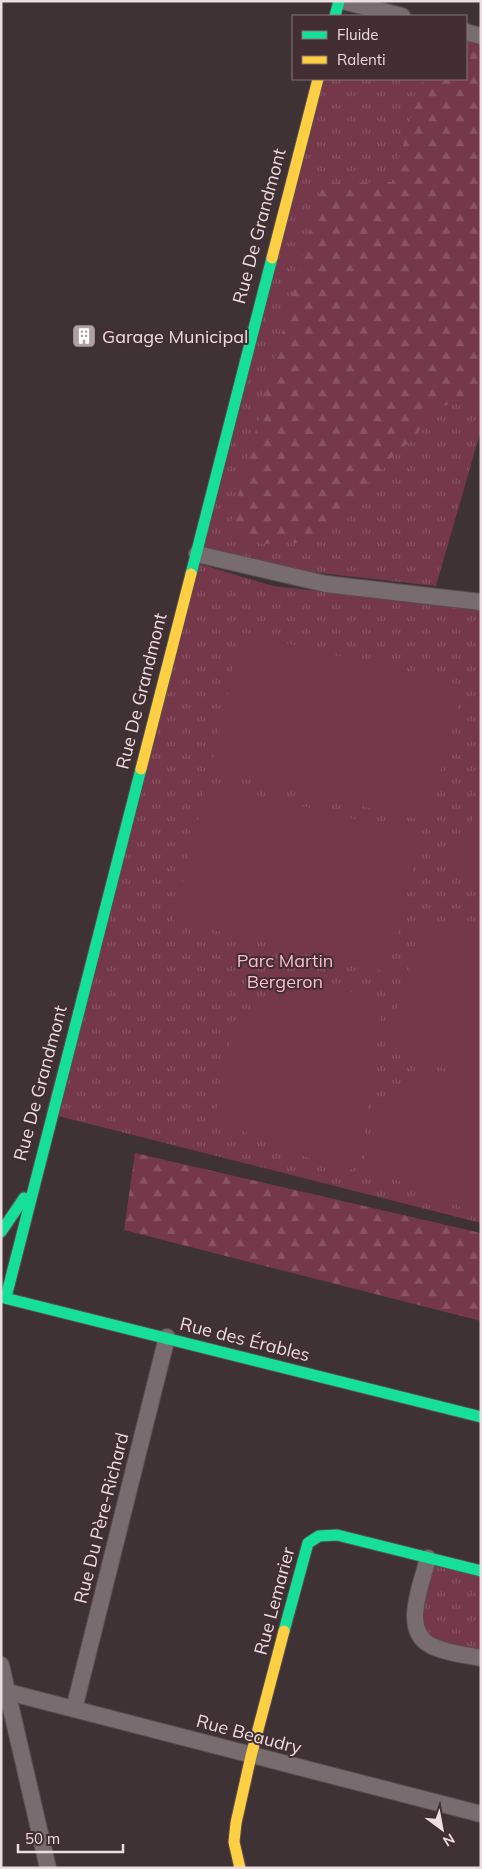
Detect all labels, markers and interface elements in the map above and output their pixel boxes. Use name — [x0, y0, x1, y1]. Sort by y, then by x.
legend — [292, 15, 467, 80]
text: Fluide — [337, 25, 378, 44]
text: Ralenti — [337, 50, 386, 69]
street label: Rue De Grandmont — [227, 146, 291, 306]
building icon: Garage Municipal — [71, 323, 97, 349]
place label: Garage Municipal — [102, 325, 248, 348]
street label: Rue De Grandmont — [110, 611, 172, 771]
park label: Parc Martin Bergeron — [237, 949, 333, 993]
street label: Rue De Grandmont — [8, 1003, 72, 1163]
street label: Rue des Érables — [178, 1312, 312, 1366]
street label: Rue Du Père-Richard — [69, 1430, 133, 1606]
street label: Rue Lemarier — [249, 1544, 300, 1657]
street label: Rue Beaudry — [194, 1709, 305, 1759]
north arrow — [417, 1804, 467, 1854]
scale bar — [18, 1822, 122, 1854]
text: 50 m — [25, 1829, 60, 1848]
text: N — [440, 1830, 458, 1850]

